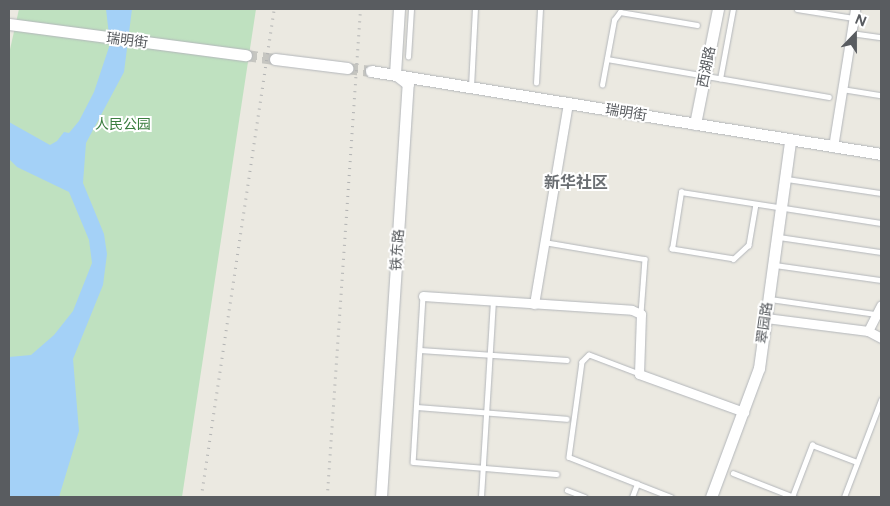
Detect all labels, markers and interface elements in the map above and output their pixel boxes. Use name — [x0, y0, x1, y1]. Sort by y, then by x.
north arrow — [830, 10, 880, 60]
text: N — [853, 11, 869, 31]
street label: 瑞明街 — [105, 30, 149, 52]
street label: 西湖路 — [695, 45, 719, 89]
street label: 瑞明街 — [604, 101, 648, 125]
park label: 人民公园 — [95, 117, 151, 133]
district label: 新华社区 — [544, 173, 608, 193]
street label: 铁东路 — [388, 228, 408, 272]
street label: 翠园路 — [754, 301, 776, 345]

